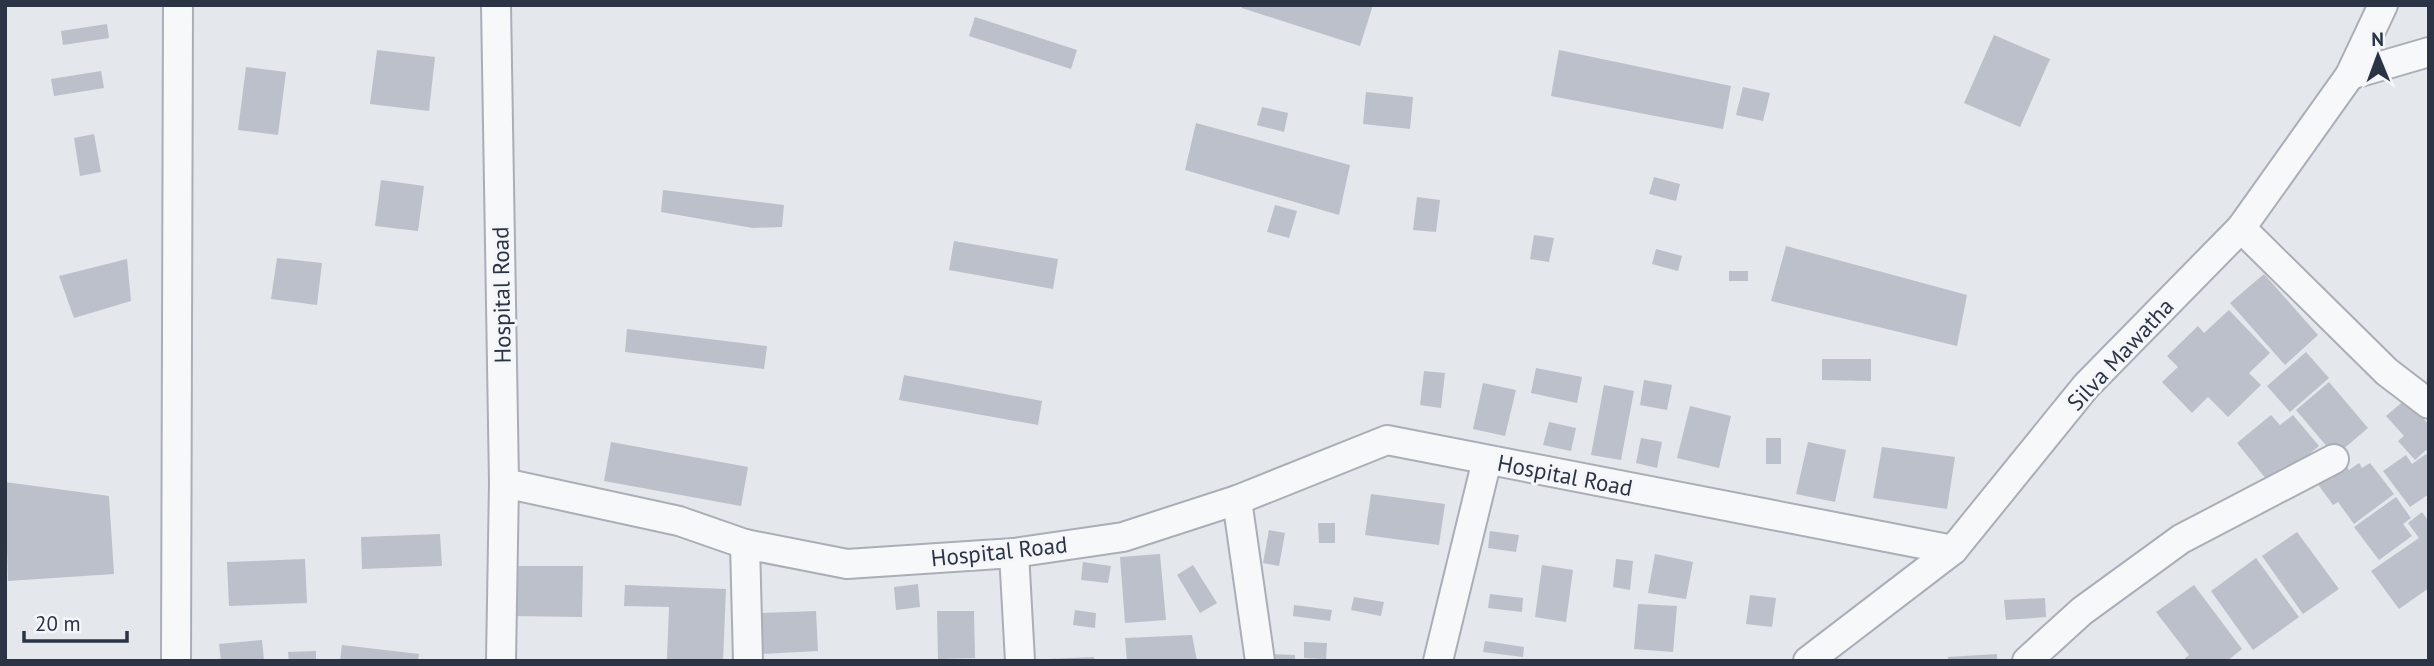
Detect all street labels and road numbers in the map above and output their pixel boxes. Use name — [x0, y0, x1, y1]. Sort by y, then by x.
street label: Hospital Road — [485, 226, 517, 364]
street label: Silva Mawatha — [2060, 292, 2180, 416]
street label: Hospital Road — [1495, 448, 1635, 502]
street label: Hospital Road — [929, 529, 1069, 573]

